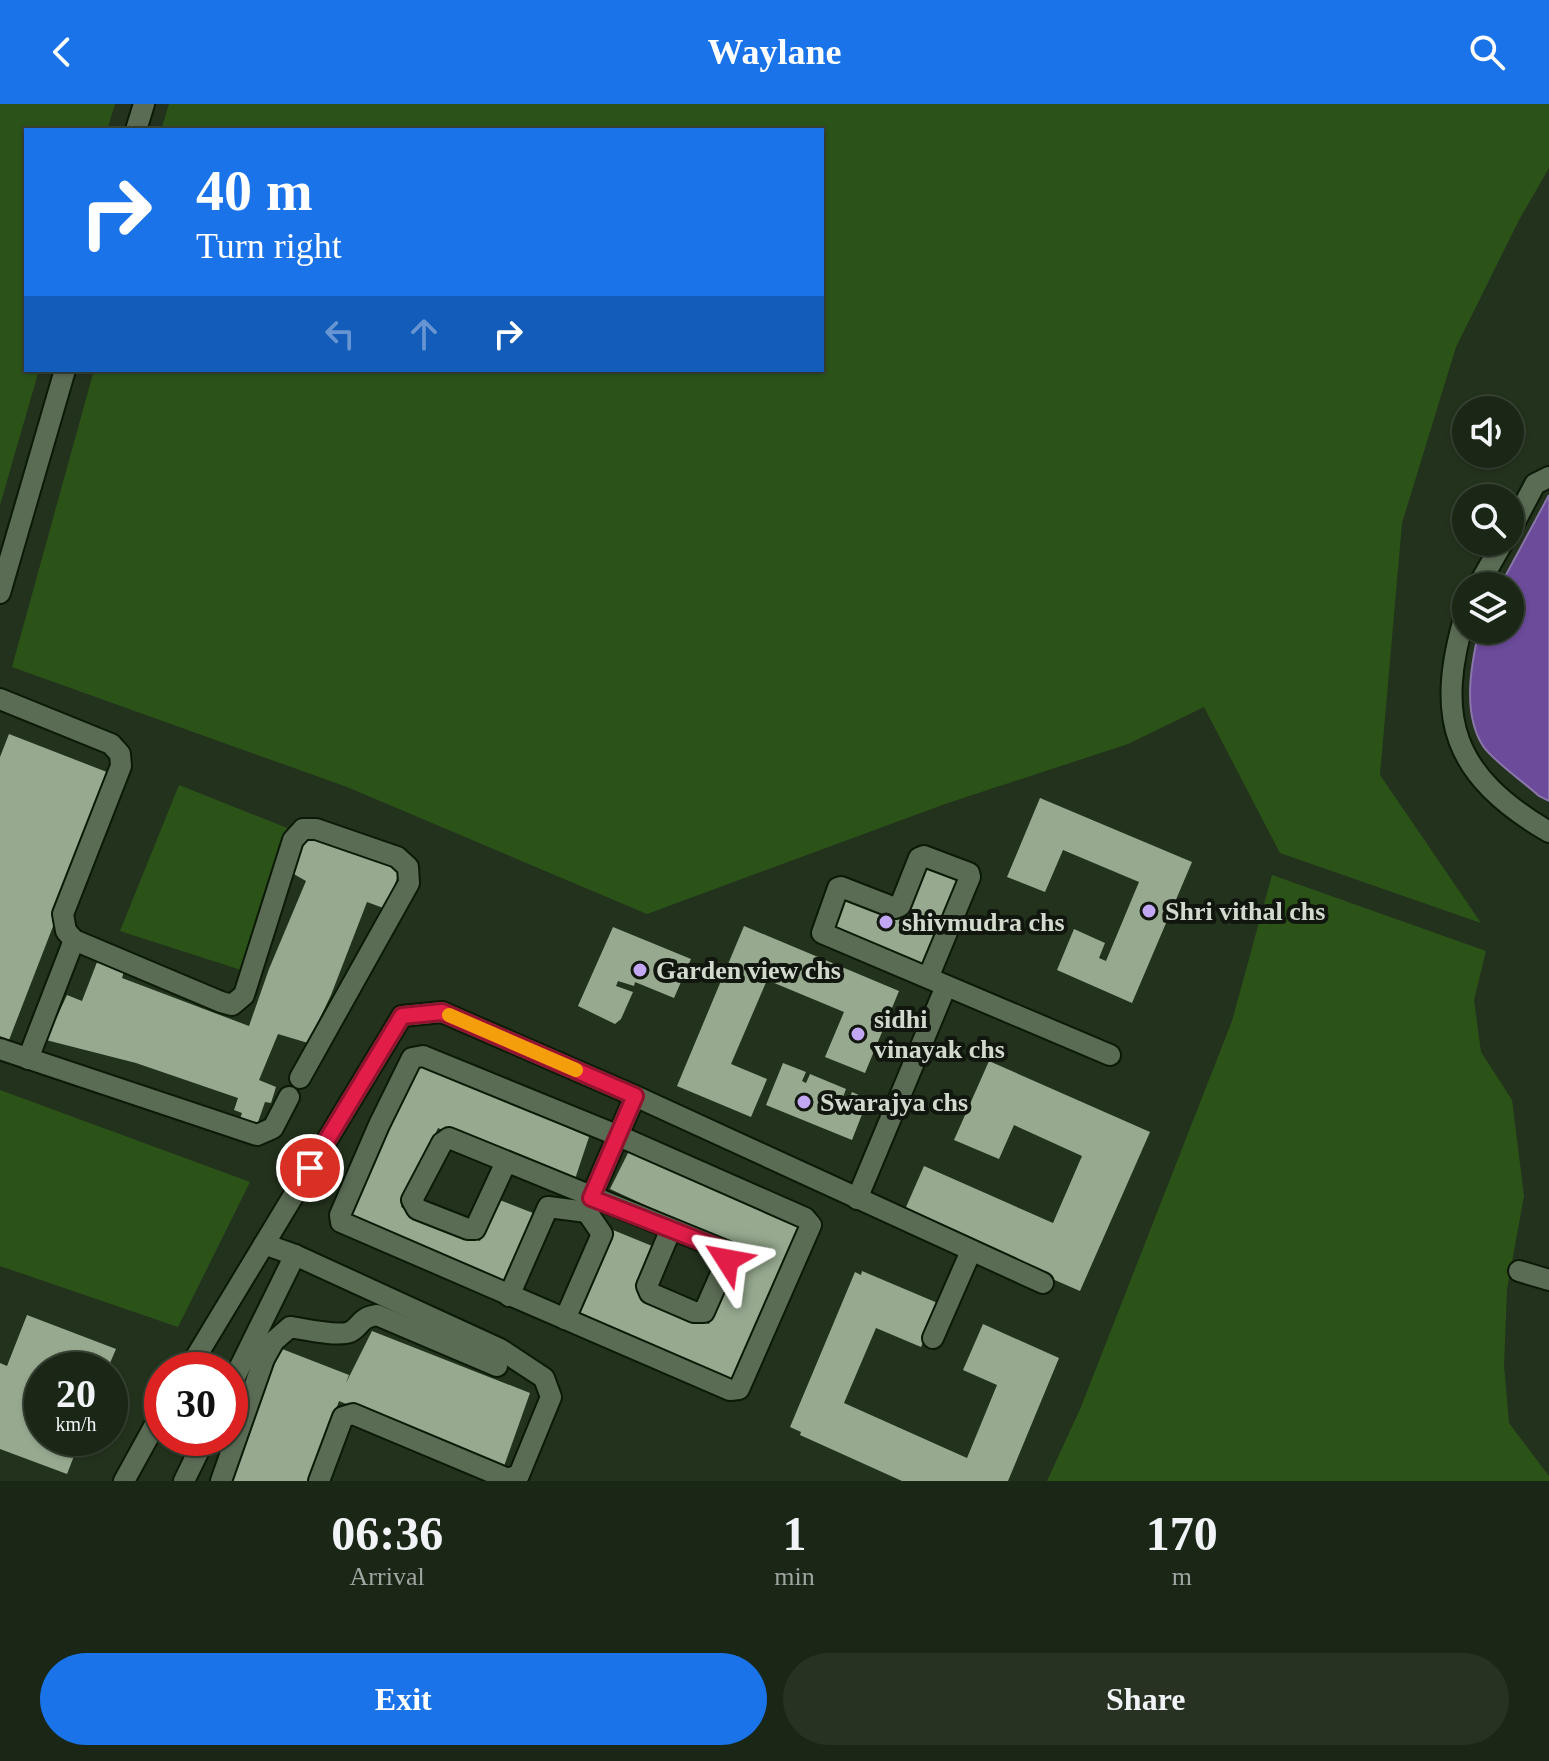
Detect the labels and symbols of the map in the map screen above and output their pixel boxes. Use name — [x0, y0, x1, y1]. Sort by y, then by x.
place label: Shri vithal chs — [1165, 897, 1325, 926]
marker: Shri vithal chs — [1140, 902, 1158, 920]
place label: shivmudra chs — [902, 908, 1065, 937]
marker: shivmudra chs — [877, 913, 895, 931]
place label: Garden view chs — [656, 956, 841, 985]
marker: Garden view chs — [631, 961, 649, 979]
place label: sidhi vinayak chs — [874, 1005, 1005, 1064]
marker: sidhi vinayak chs — [849, 1025, 867, 1043]
place label: Swarajya chs — [820, 1088, 968, 1117]
marker: Swarajya chs — [795, 1093, 813, 1111]
pin — [276, 1134, 344, 1202]
position arrow — [685, 1218, 769, 1302]
speed limit sign: 30 — [144, 1352, 248, 1456]

